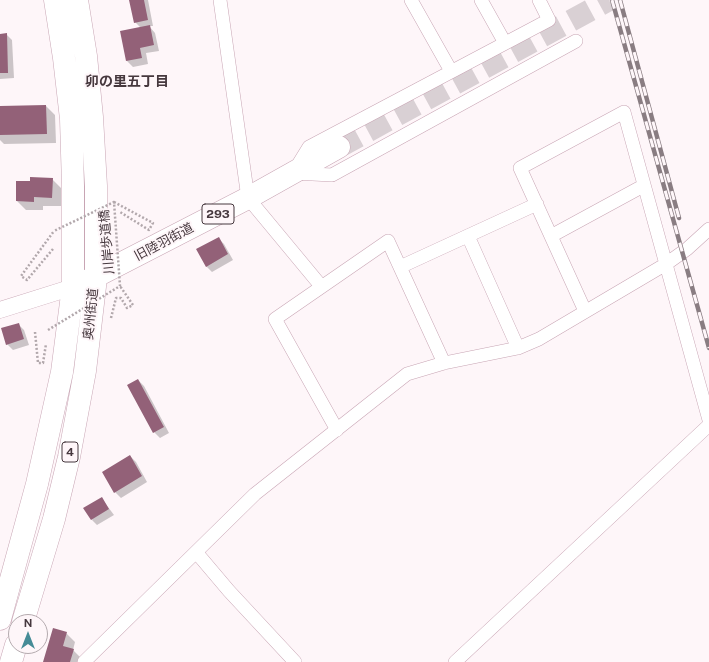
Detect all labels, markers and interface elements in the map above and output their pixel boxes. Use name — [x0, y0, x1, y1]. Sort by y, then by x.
district label: 卯の里五丁目 — [85, 74, 169, 90]
road number: 293 — [202, 204, 234, 224]
street label: 川岸歩道橋 — [96, 209, 118, 275]
street label: 旧陸羽街道 — [132, 220, 196, 264]
street label: 奥州街道 — [81, 287, 101, 341]
road number: 4 — [62, 442, 78, 462]
north arrow — [8, 614, 48, 654]
text: N — [24, 617, 32, 629]

